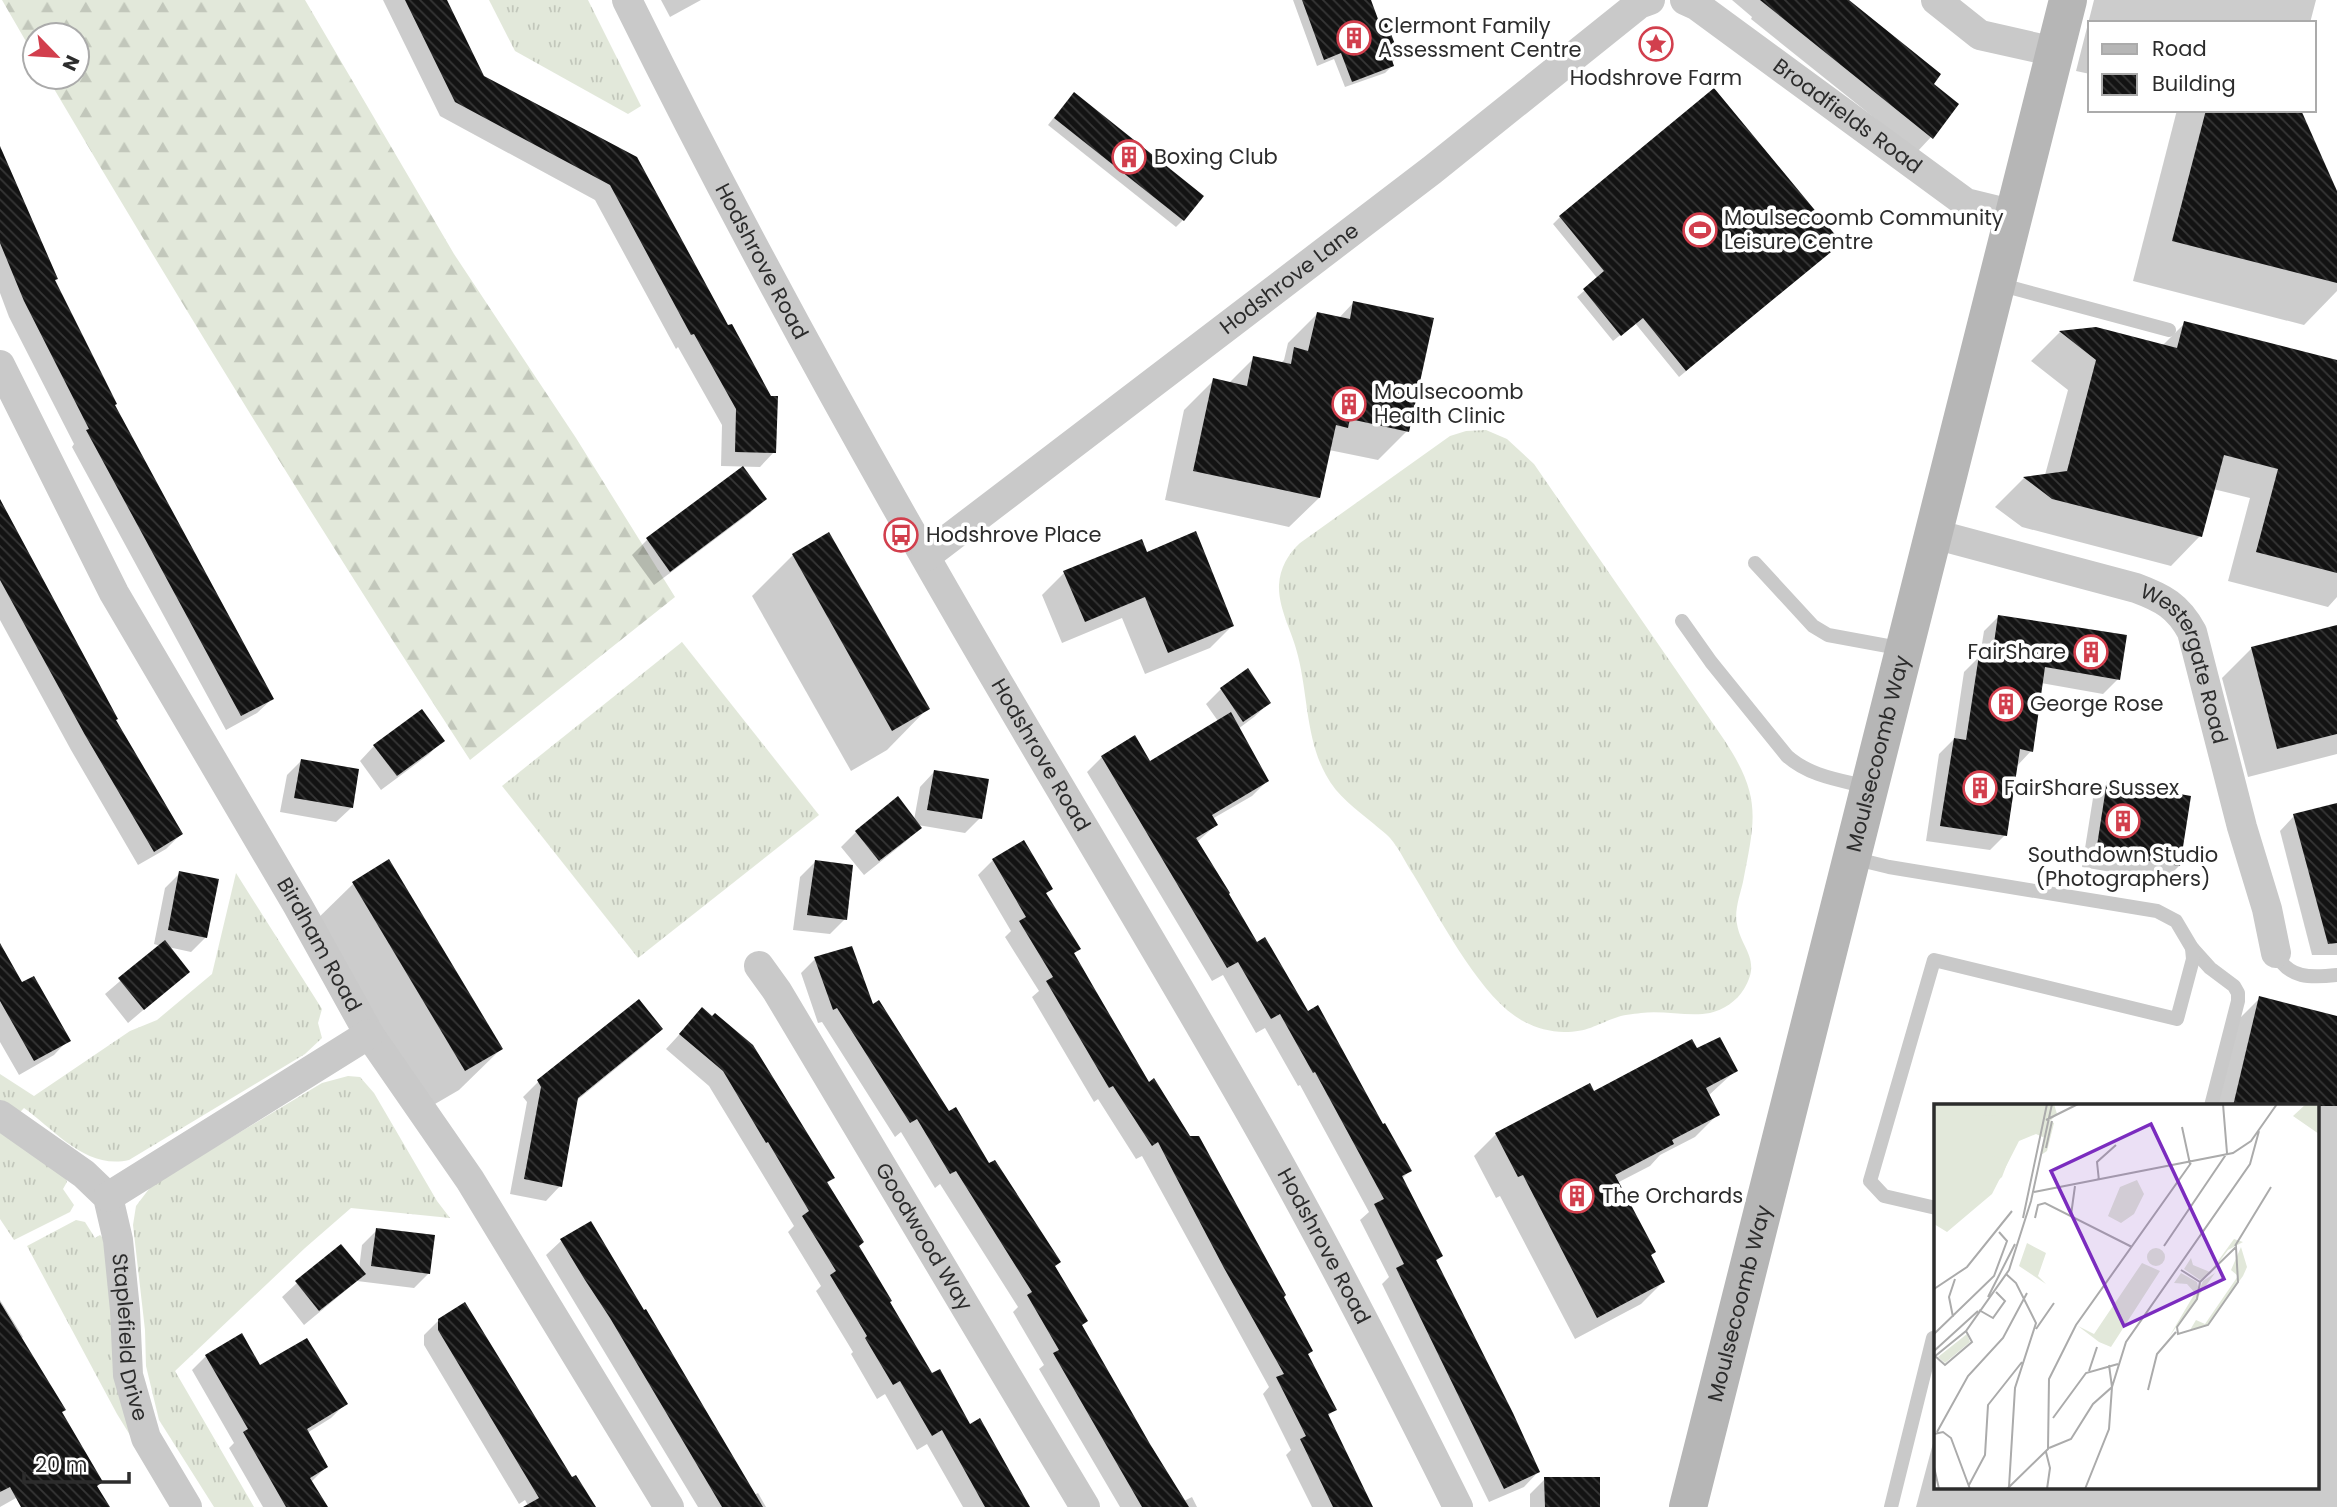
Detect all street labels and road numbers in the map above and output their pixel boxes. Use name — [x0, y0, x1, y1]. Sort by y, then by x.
street label: Broadfields Road — [1767, 51, 1928, 180]
street label: Hodshrove Road — [709, 178, 816, 344]
street label: Hodshrove Lane — [1213, 216, 1365, 341]
street label: Westergate Road — [2136, 576, 2235, 747]
street label: Moulsecoomb Way — [1839, 652, 1916, 855]
street label: Hodshrove Road — [985, 673, 1098, 837]
street label: Birdham Road — [270, 872, 369, 1017]
street label: Goodwood Way — [869, 1157, 980, 1316]
street label: Hodshrove Road — [1271, 1163, 1378, 1329]
street label: Moulsecoomb Way — [1700, 1202, 1778, 1405]
street label: Staplefield Drive — [105, 1252, 155, 1424]

